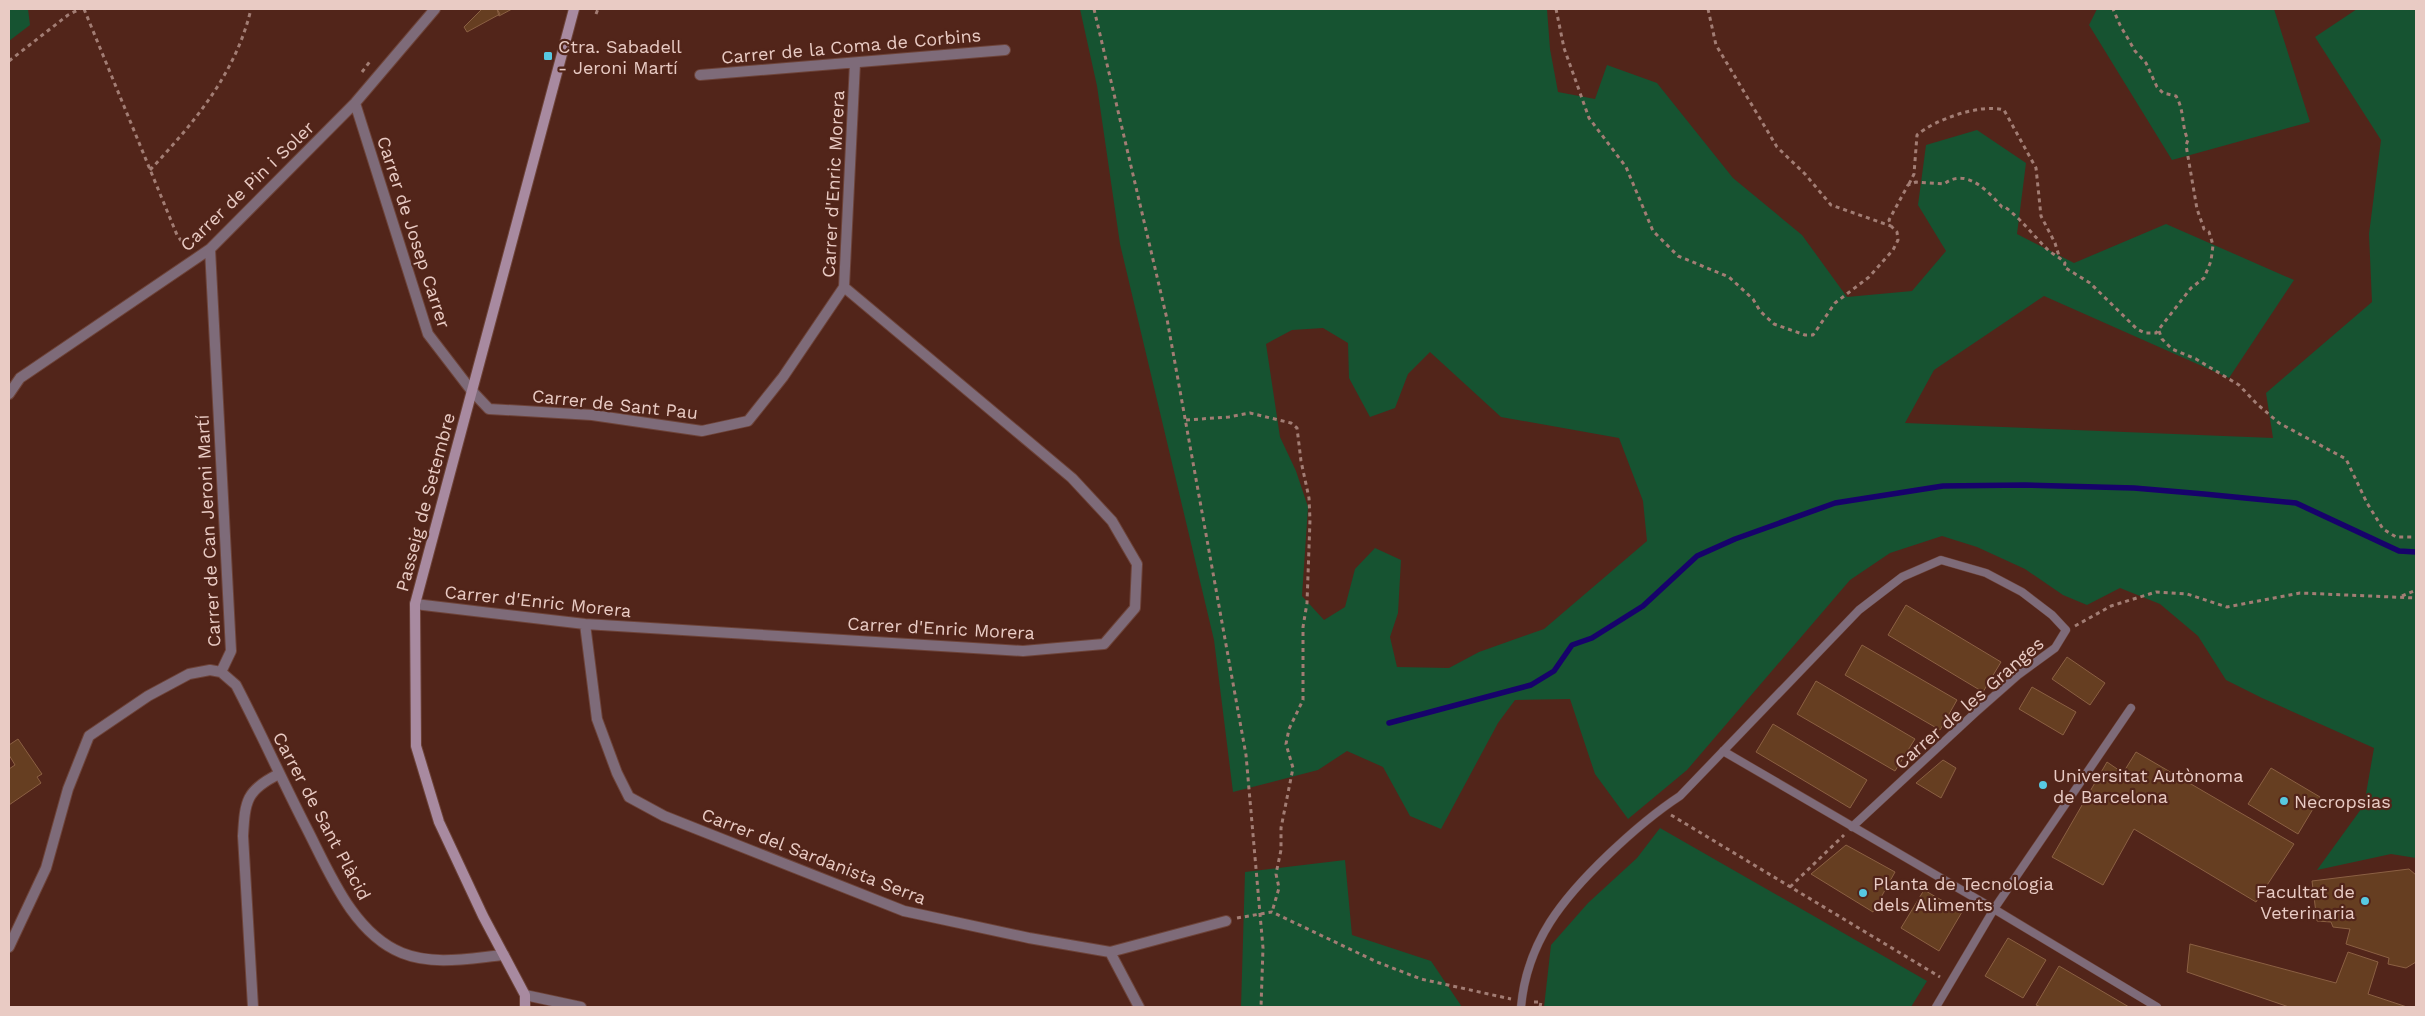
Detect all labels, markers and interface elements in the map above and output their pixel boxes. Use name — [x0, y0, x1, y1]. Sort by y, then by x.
street label: Carrer de la Coma de Corbins — [720, 24, 982, 68]
place label: Ctra. Sabadell - Jeroni Martí — [558, 36, 682, 78]
marker: Ctra. Sabadell - Jeroni Martí — [542, 50, 554, 62]
street label: Carrer d'Enric Morera — [818, 90, 848, 278]
street label: Carrer de Pin i Soler — [176, 117, 318, 255]
street label: Carrer de Josep Carrer — [373, 133, 455, 331]
street label: Carrer de Sant Pau — [531, 385, 699, 423]
street label: Passeig de Setembre — [391, 410, 459, 594]
street label: Carrer de Can Jeroni Martí — [191, 414, 225, 648]
street label: Carrer d'Enric Morera — [444, 581, 632, 621]
street label: Carrer d'Enric Morera — [847, 613, 1035, 643]
street label: Carrer de les Granges — [1890, 633, 2048, 773]
street label: Carrer de Sant Plàcid — [269, 728, 375, 904]
place label: Universitat Autònoma de Barcelona — [2053, 765, 2243, 807]
marker: Universitat Autònoma de Barcelona — [2037, 779, 2049, 791]
place label: Necropsias — [2294, 791, 2391, 812]
marker: Necropsias — [2278, 795, 2290, 807]
street label: Carrer del Sardanista Serra — [699, 803, 929, 909]
place label: Planta de Tecnologia dels Aliments — [1873, 873, 2054, 915]
place label: Facultat de Veterinaria — [2256, 881, 2355, 923]
marker: Planta de Tecnologia dels Aliments — [1857, 887, 1869, 899]
marker: Facultat de Veterinaria — [2359, 895, 2371, 907]

